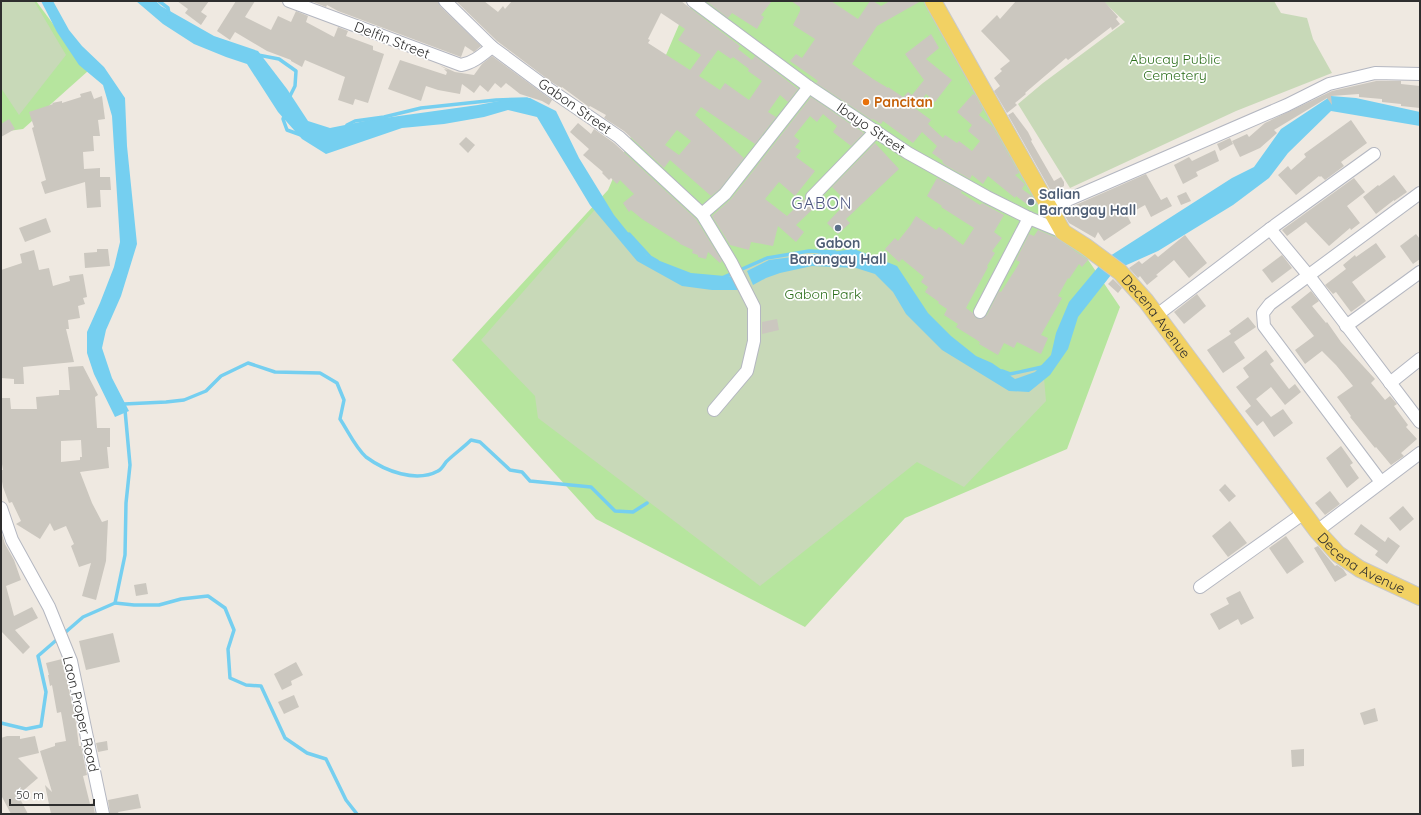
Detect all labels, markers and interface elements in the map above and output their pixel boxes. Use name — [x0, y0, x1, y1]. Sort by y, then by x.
street label: Delfin Street — [352, 17, 433, 63]
park label: Abucay Public Cemetery — [1129, 50, 1221, 84]
street label: Gabon Street — [535, 74, 615, 138]
place label: Pancitan — [874, 93, 933, 111]
marker: Pancitan — [861, 97, 871, 107]
street label: Ibayo Street — [833, 98, 909, 158]
place label: Salian Barangay Hall — [1039, 185, 1136, 219]
district label: GABON — [792, 193, 852, 213]
marker: Salian Barangay Hall — [1026, 197, 1036, 207]
marker: Gabon Barangay Hall — [833, 223, 843, 233]
place label: Gabon Barangay Hall — [789, 234, 887, 268]
street label: Decena Avenue — [1118, 271, 1195, 362]
park label: Gabon Park — [785, 285, 861, 303]
street label: Decena Avenue — [1314, 529, 1408, 598]
street label: Laon Proper Road — [59, 654, 103, 774]
scale bar — [10, 781, 94, 807]
text: 50 m — [16, 787, 44, 802]

